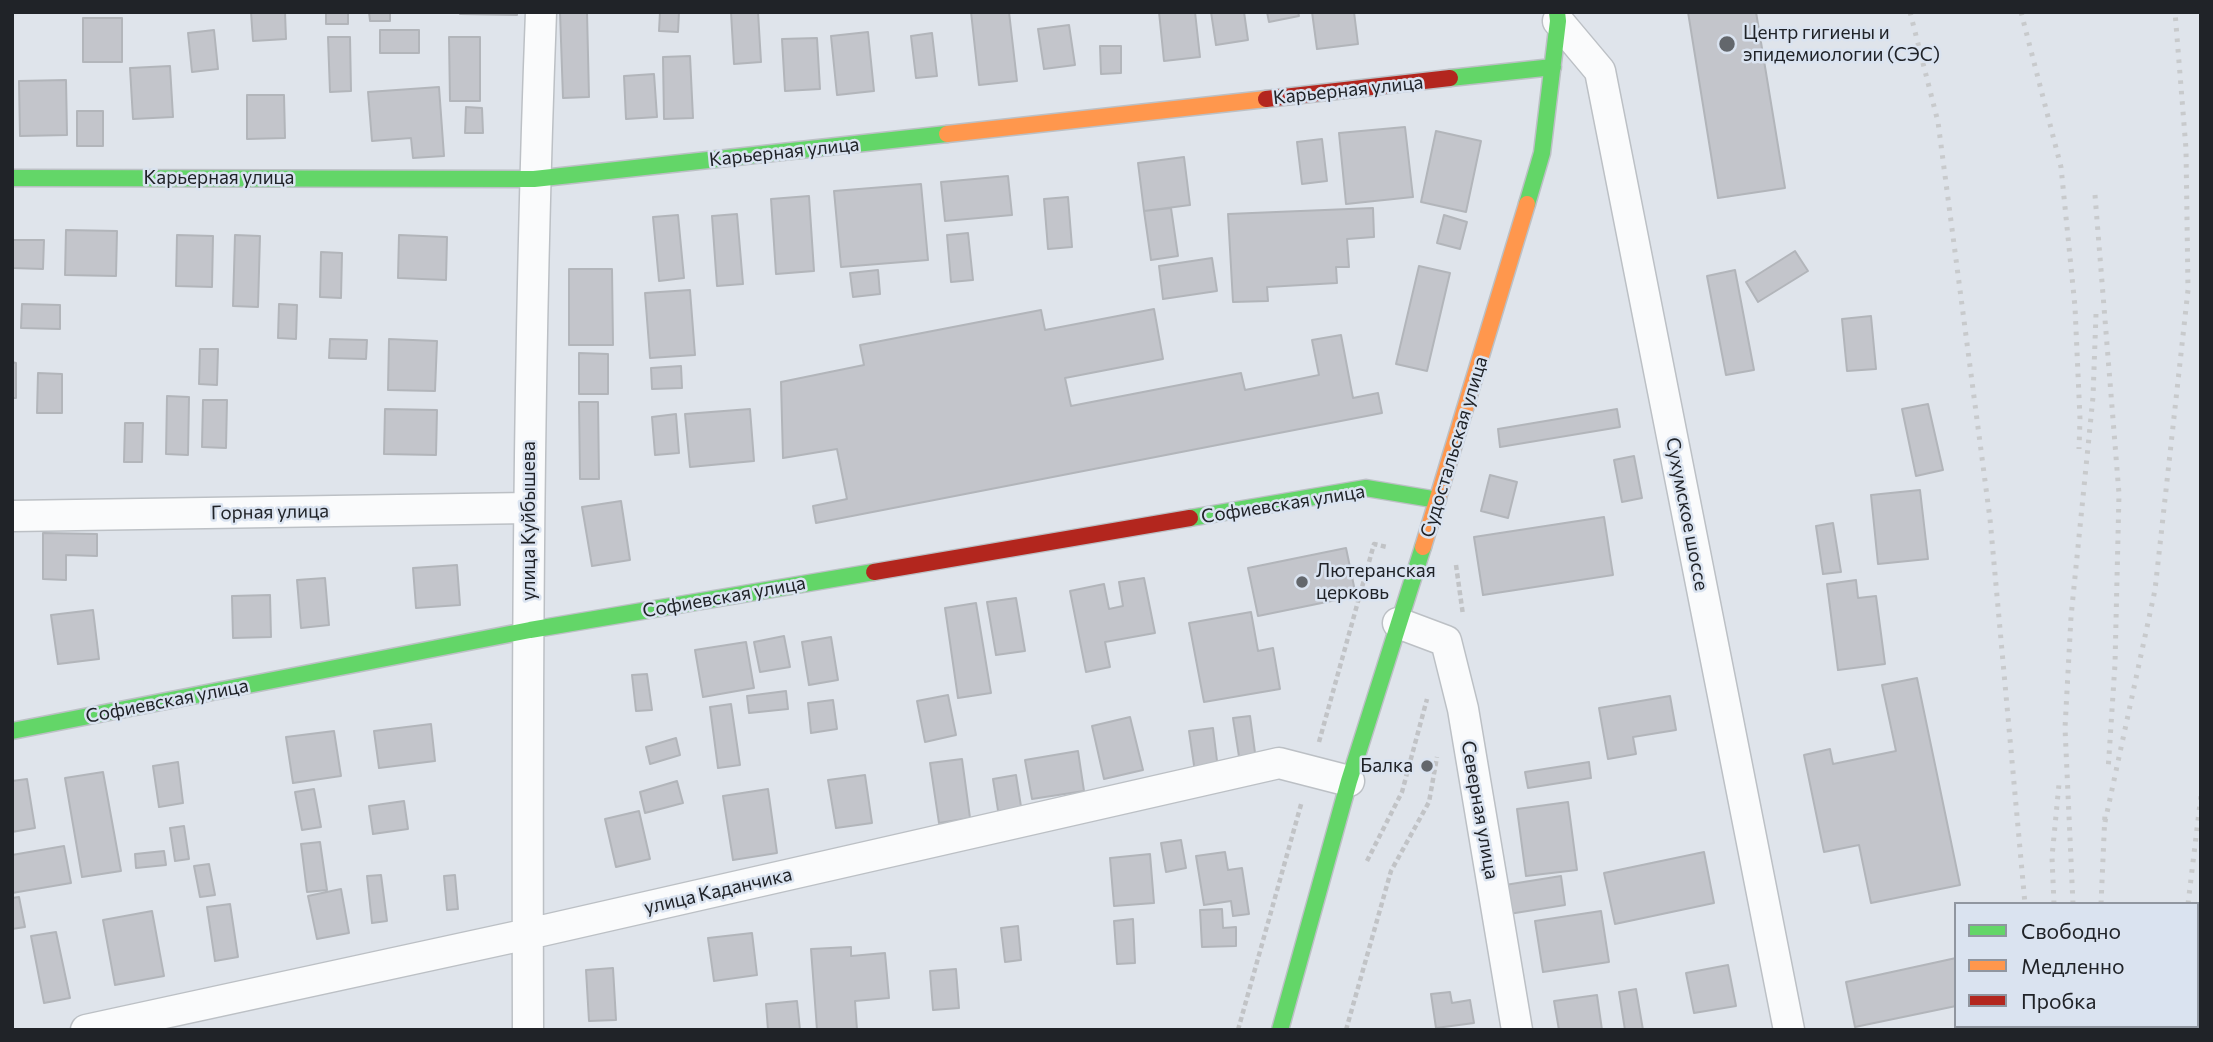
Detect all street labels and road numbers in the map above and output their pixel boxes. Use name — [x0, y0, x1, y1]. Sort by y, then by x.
street label: Карьерная улица — [1272, 71, 1424, 109]
street label: Карьерная улица — [708, 133, 860, 171]
street label: Карьерная улица — [144, 167, 294, 189]
street label: Судостальская улица — [1416, 354, 1492, 540]
street label: Сухумское шоссе — [1661, 435, 1713, 593]
street label: улица Куйбышева — [518, 441, 540, 601]
street label: Софиевская улица — [1200, 480, 1366, 528]
street label: Горная улица — [211, 500, 329, 524]
street label: Софиевская улица — [641, 571, 807, 623]
street label: Софиевская улица — [84, 674, 250, 728]
street label: Северная улица — [1457, 739, 1503, 881]
street label: улица Каданчика — [642, 863, 794, 919]

